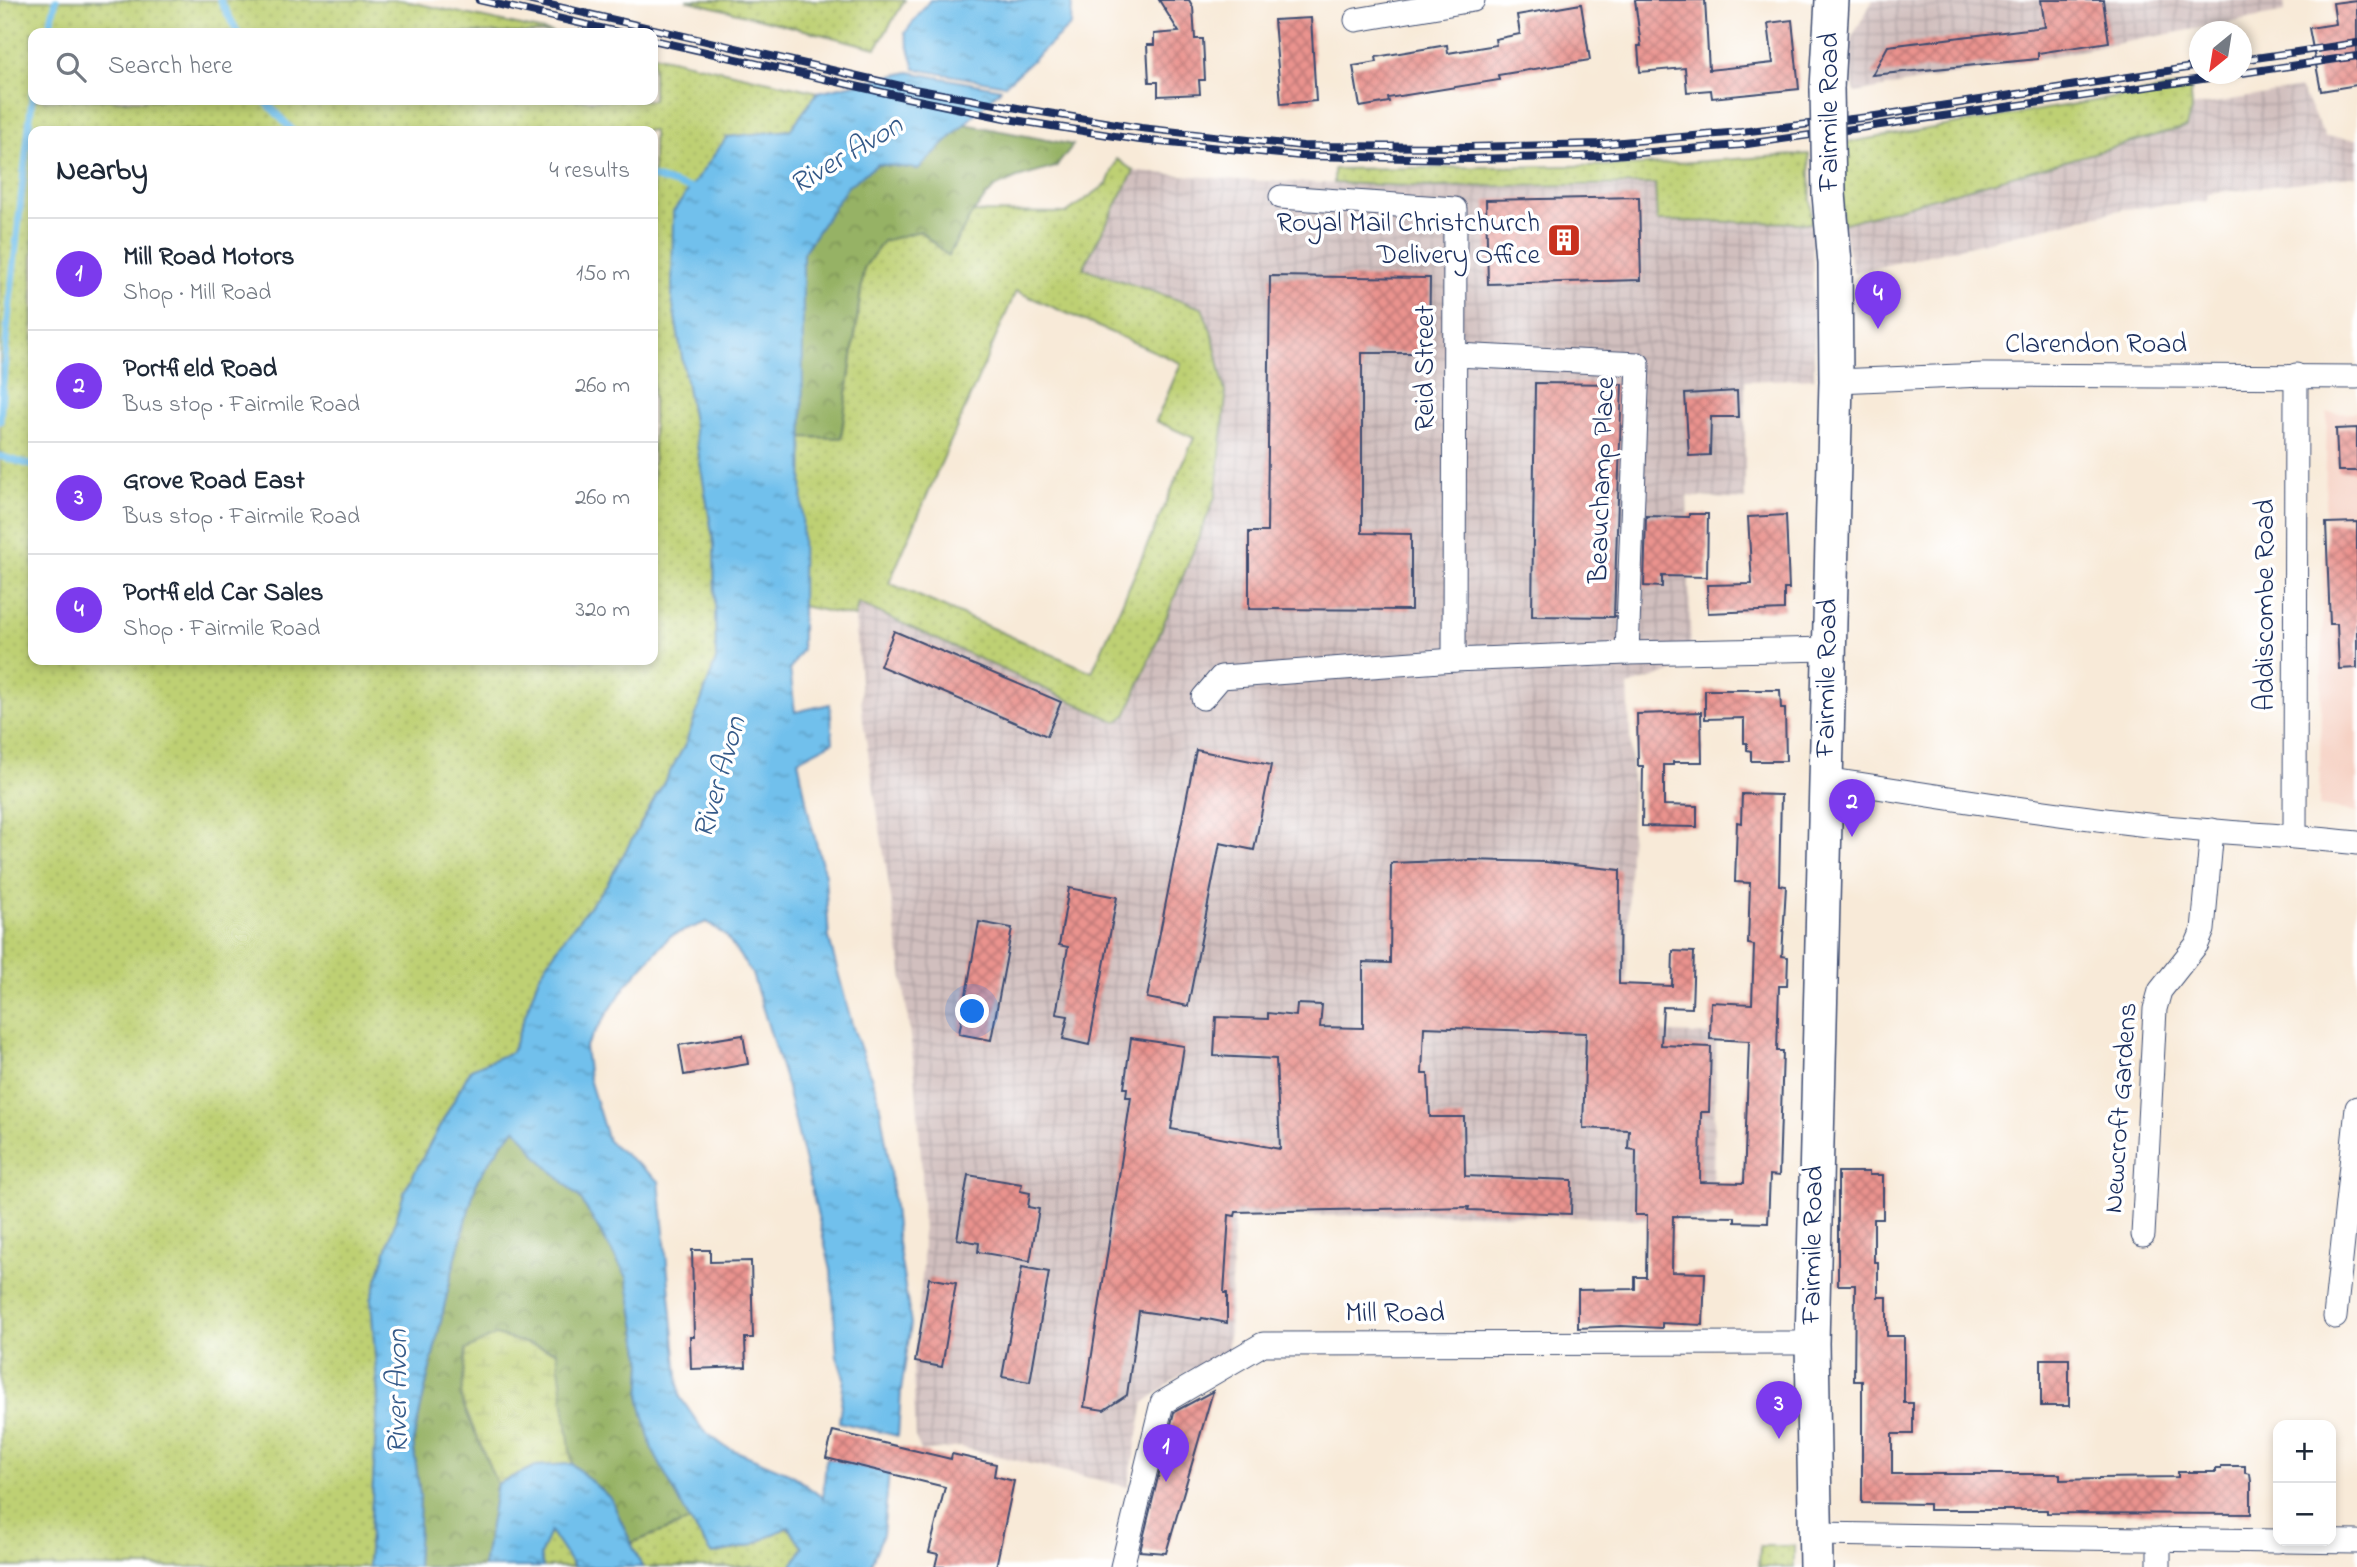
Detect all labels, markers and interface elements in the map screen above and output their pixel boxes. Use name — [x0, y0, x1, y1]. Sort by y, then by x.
north arrow — [2189, 21, 2252, 84]
search box — [28, 28, 658, 105]
street label: Fairmile Road — [1810, 32, 1851, 192]
icon: search — [52, 48, 90, 86]
text: Search here — [108, 48, 233, 86]
water label: River Avon — [782, 104, 913, 207]
text: Nearby — [56, 150, 148, 194]
text: 4 results — [549, 155, 630, 188]
place label: Royal Mail Christchurch Delivery Office — [1277, 204, 1540, 277]
building icon: Royal Mail Christchurch Delivery Office — [1545, 221, 1583, 259]
text: Mill Road Motors — [123, 239, 295, 277]
text: 1 — [75, 258, 83, 291]
text: 150 m — [576, 258, 630, 291]
pin: 4 — [1855, 271, 1901, 329]
text: Shop · Mill Road — [123, 277, 271, 310]
street label: Reid Street — [1406, 305, 1447, 431]
street label: Clarendon Road — [2005, 325, 2187, 366]
text: Portfield Road — [123, 351, 277, 389]
text: 2 — [73, 370, 85, 403]
text: 260 m — [575, 370, 630, 403]
street label: Beauchamp Place — [1579, 376, 1627, 585]
text: Bus stop · Fairmile Road — [123, 389, 360, 422]
text: Grove Road East — [123, 463, 305, 501]
text: 3 — [74, 482, 84, 515]
text: 260 m — [575, 482, 630, 515]
street label: Addiscombe Road — [2246, 499, 2287, 711]
text: Bus stop · Fairmile Road — [123, 501, 360, 534]
text: Portfield Car Sales — [123, 575, 324, 613]
text: 4 — [74, 594, 84, 627]
text: 320 m — [576, 594, 630, 627]
street label: Fairmile Road — [1806, 598, 1850, 759]
text: Shop · Fairmile Road — [123, 613, 320, 646]
water label: River Avon — [683, 711, 760, 844]
pin: 2 — [1829, 779, 1875, 837]
your location — [955, 994, 989, 1028]
street label: Newcroft Gardens — [2094, 1001, 2150, 1215]
street label: Fairmile Road — [1792, 1165, 1836, 1326]
street label: Mill Road — [1345, 1294, 1445, 1335]
water label: River Avon — [377, 1328, 421, 1455]
pin: 3 — [1756, 1381, 1802, 1439]
map controls — [2273, 1420, 2336, 1546]
button: + — [2273, 1420, 2336, 1483]
pin: 1 — [1143, 1424, 1189, 1482]
button: − — [2273, 1483, 2336, 1546]

